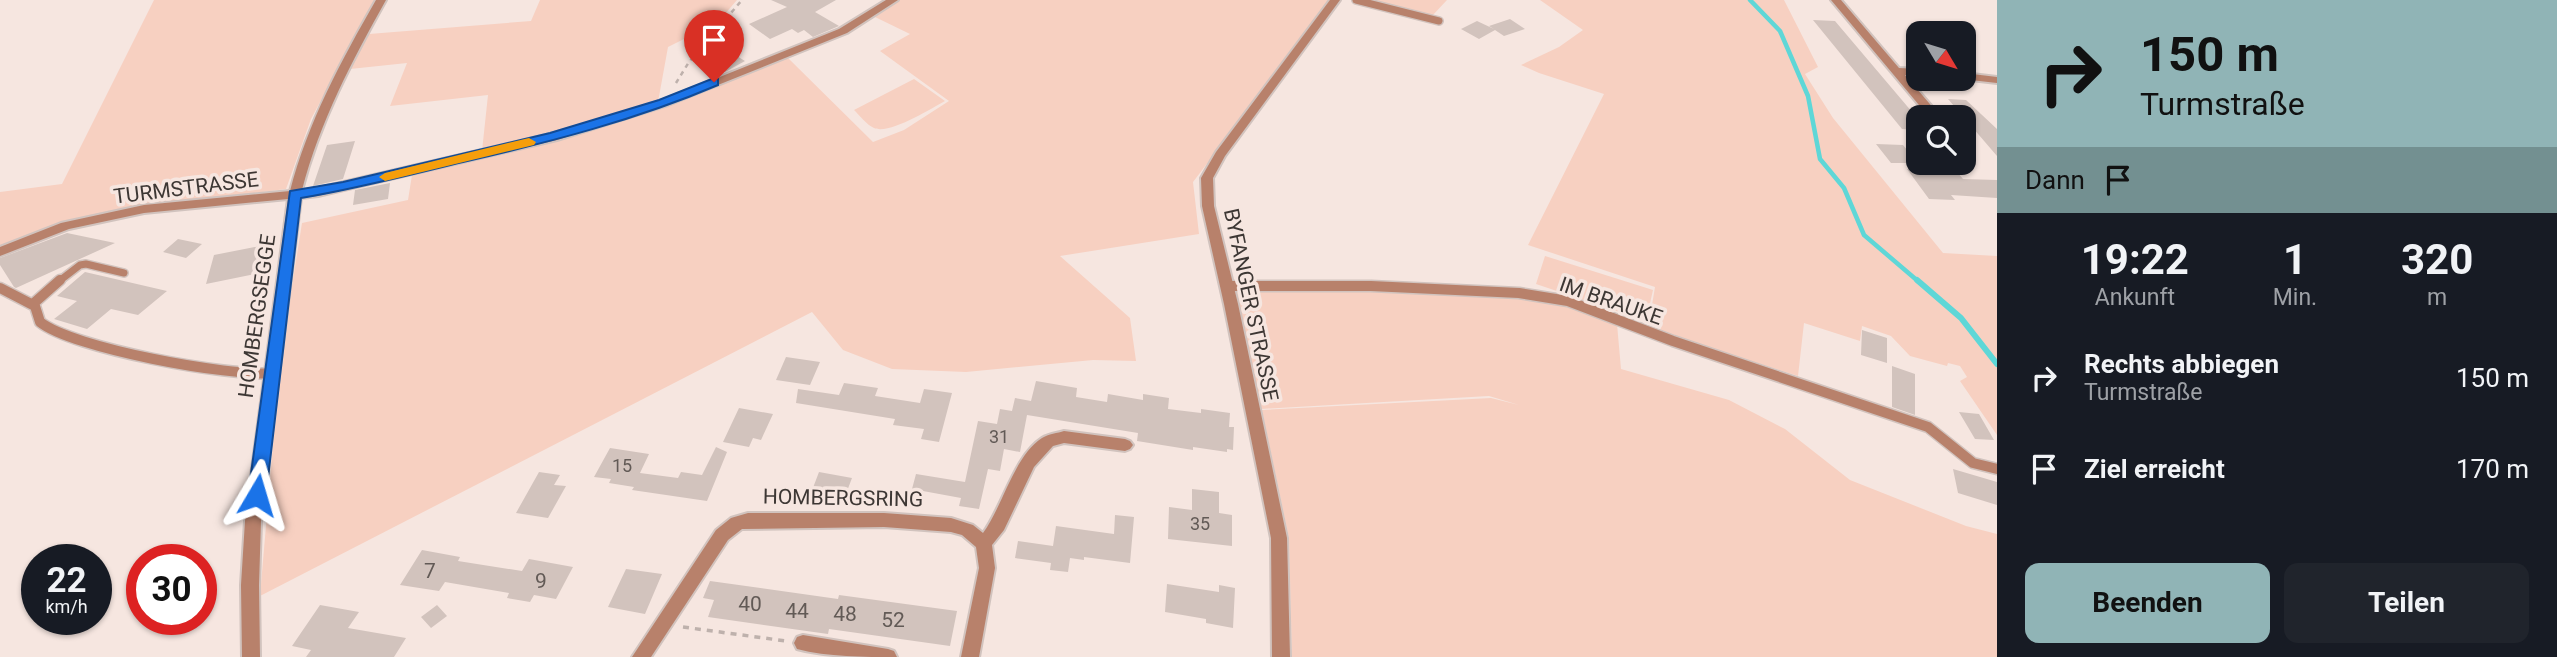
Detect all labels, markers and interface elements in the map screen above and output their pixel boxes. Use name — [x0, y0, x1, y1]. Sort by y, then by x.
pin — [684, 10, 744, 82]
icon: arrive — [695, 21, 733, 59]
north arrow — [1906, 21, 1976, 91]
map controls — [1906, 21, 1976, 175]
text: 150 m — [2140, 26, 2279, 83]
icon: right — [2025, 28, 2116, 119]
text: Turmstraße — [2140, 85, 2305, 123]
button: search — [1906, 105, 1976, 175]
icon: arrive — [2099, 161, 2137, 199]
text: Dann — [2025, 165, 2085, 195]
street label: TURMSTRASSE — [112, 167, 260, 209]
street label: BYFANGER STRASSE — [1219, 206, 1283, 404]
street label: HOMBERGSEGGE — [234, 233, 280, 399]
text: 19:22 — [2081, 235, 2189, 284]
text: 1 — [2283, 235, 2307, 284]
text: 320 — [2401, 235, 2473, 284]
street label: IM BRAUKE — [1556, 272, 1666, 330]
text: Ankunft — [2095, 284, 2175, 311]
text: Min. — [2273, 284, 2317, 311]
text: m — [2427, 284, 2447, 311]
text: Rechts abbiegen — [2084, 349, 2279, 379]
icon: right — [2025, 359, 2063, 397]
text: 150 m — [2456, 363, 2529, 393]
text: Turmstraße — [2084, 379, 2202, 406]
house number: 31 — [989, 426, 1009, 447]
icon: arrive — [2025, 450, 2063, 488]
text: Ziel erreicht — [2084, 454, 2225, 484]
text: 170 m — [2456, 454, 2529, 484]
house number: 15 — [612, 455, 632, 476]
position arrow — [220, 458, 294, 532]
street label: HOMBERGSRING — [763, 485, 923, 511]
house number: 35 — [1190, 513, 1210, 534]
speed limit sign: 30 — [126, 544, 217, 635]
house number: 7 — [424, 559, 436, 583]
text: 22 — [46, 560, 87, 601]
button: Beenden — [2025, 563, 2270, 643]
button: Teilen — [2284, 563, 2529, 643]
house number: 9 — [535, 569, 547, 593]
house number: 40 — [738, 592, 762, 616]
text: km/h — [45, 596, 88, 617]
house number: 44 — [785, 599, 809, 623]
house number: 48 — [833, 602, 857, 626]
house number: 52 — [881, 608, 905, 632]

